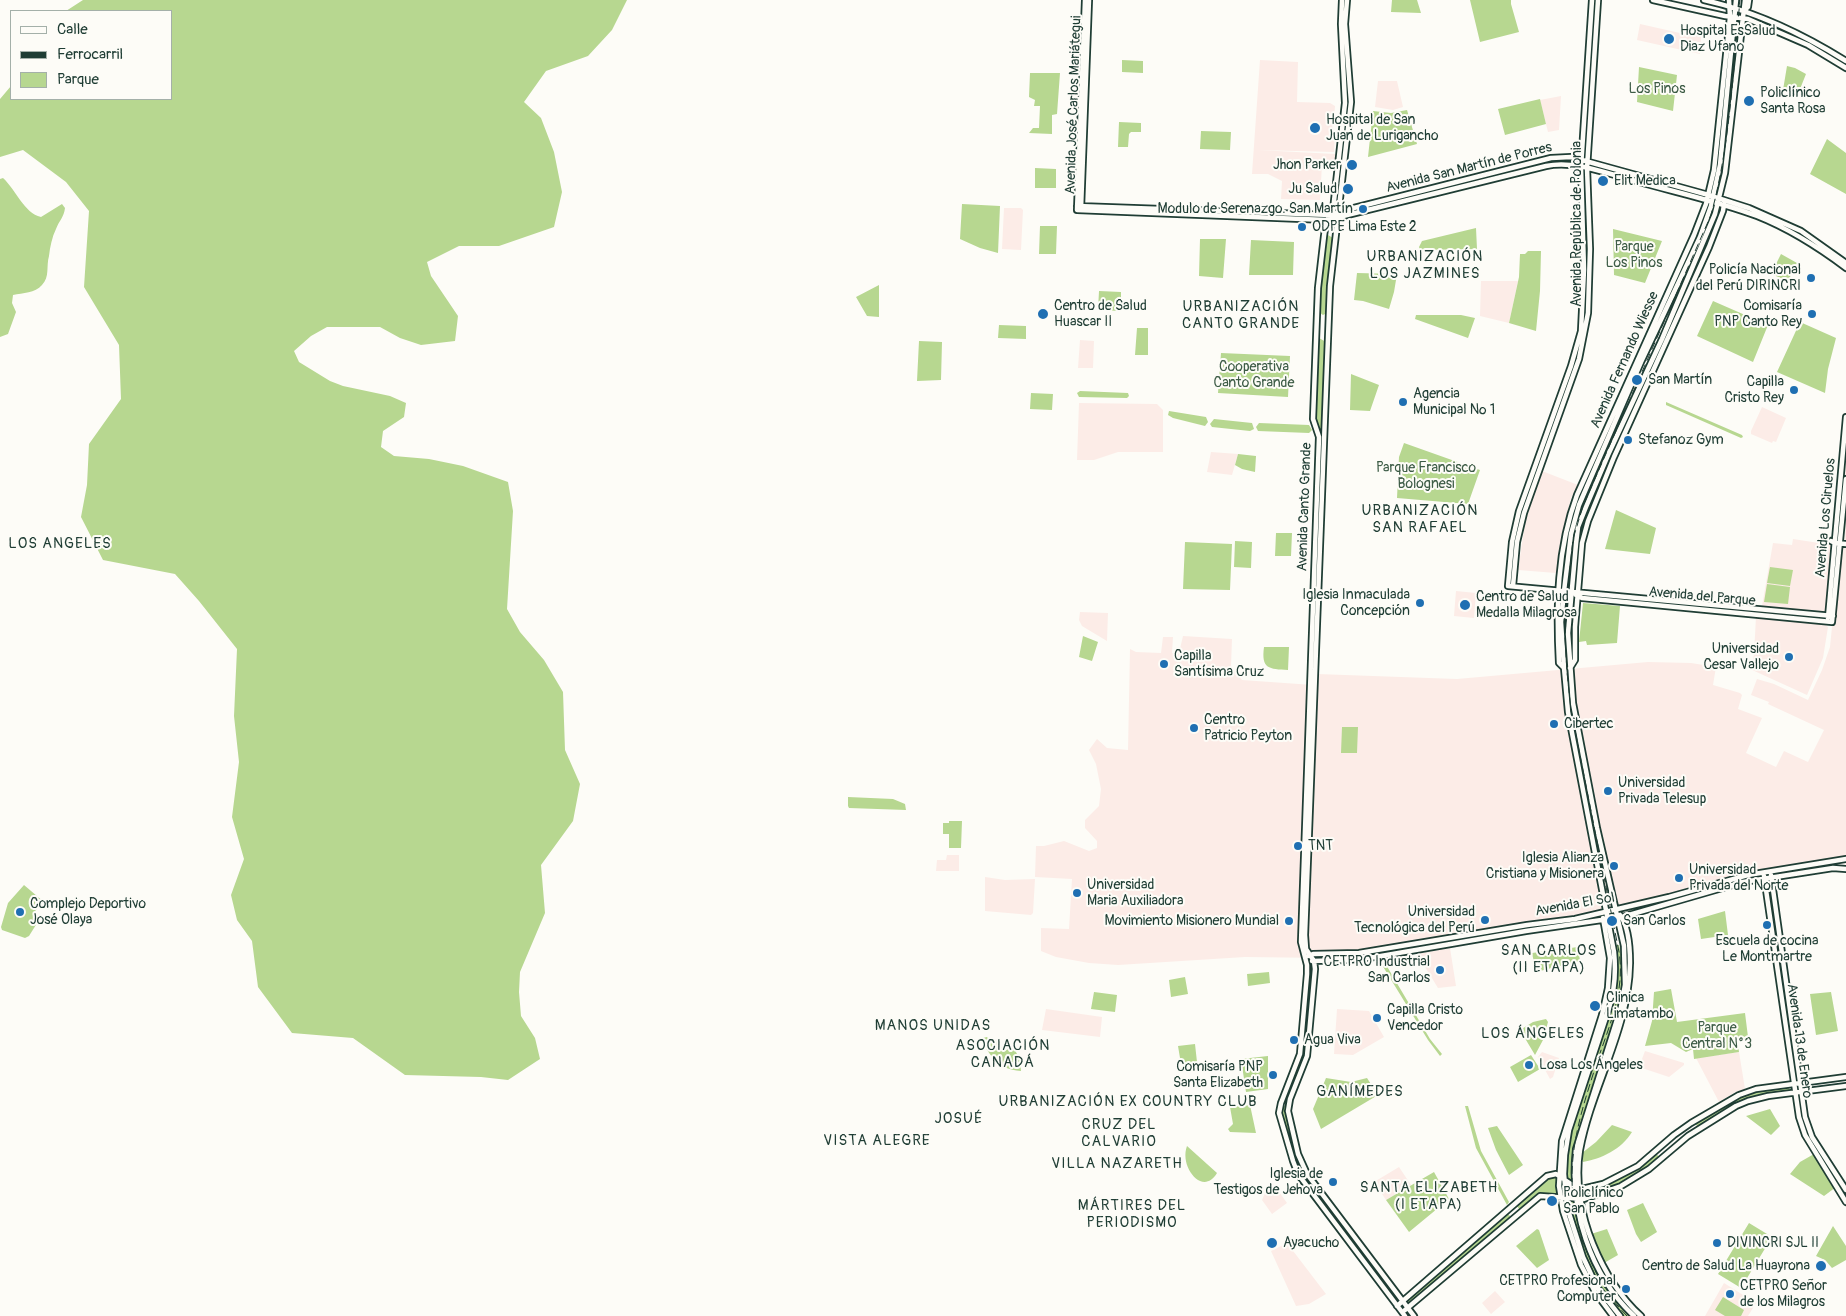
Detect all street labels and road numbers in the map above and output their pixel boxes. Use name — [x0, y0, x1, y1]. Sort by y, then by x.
street label: Avenida José Carlos Mariátegui — [1062, 15, 1086, 195]
street label: Avenida San Martín de Porres — [1384, 139, 1554, 197]
street label: Avenida República de Polonia — [1569, 141, 1585, 307]
street label: Avenida Fernando Wiesse — [1587, 289, 1663, 431]
street label: Avenida Canto Grande — [1294, 442, 1316, 572]
street label: Avenida Los Ciruelos — [1812, 458, 1840, 578]
street label: Avenida del Parque — [1648, 584, 1756, 610]
street label: Avenida El Sol — [1534, 890, 1616, 920]
street label: Avenida 13 de Enero — [1783, 983, 1815, 1099]

